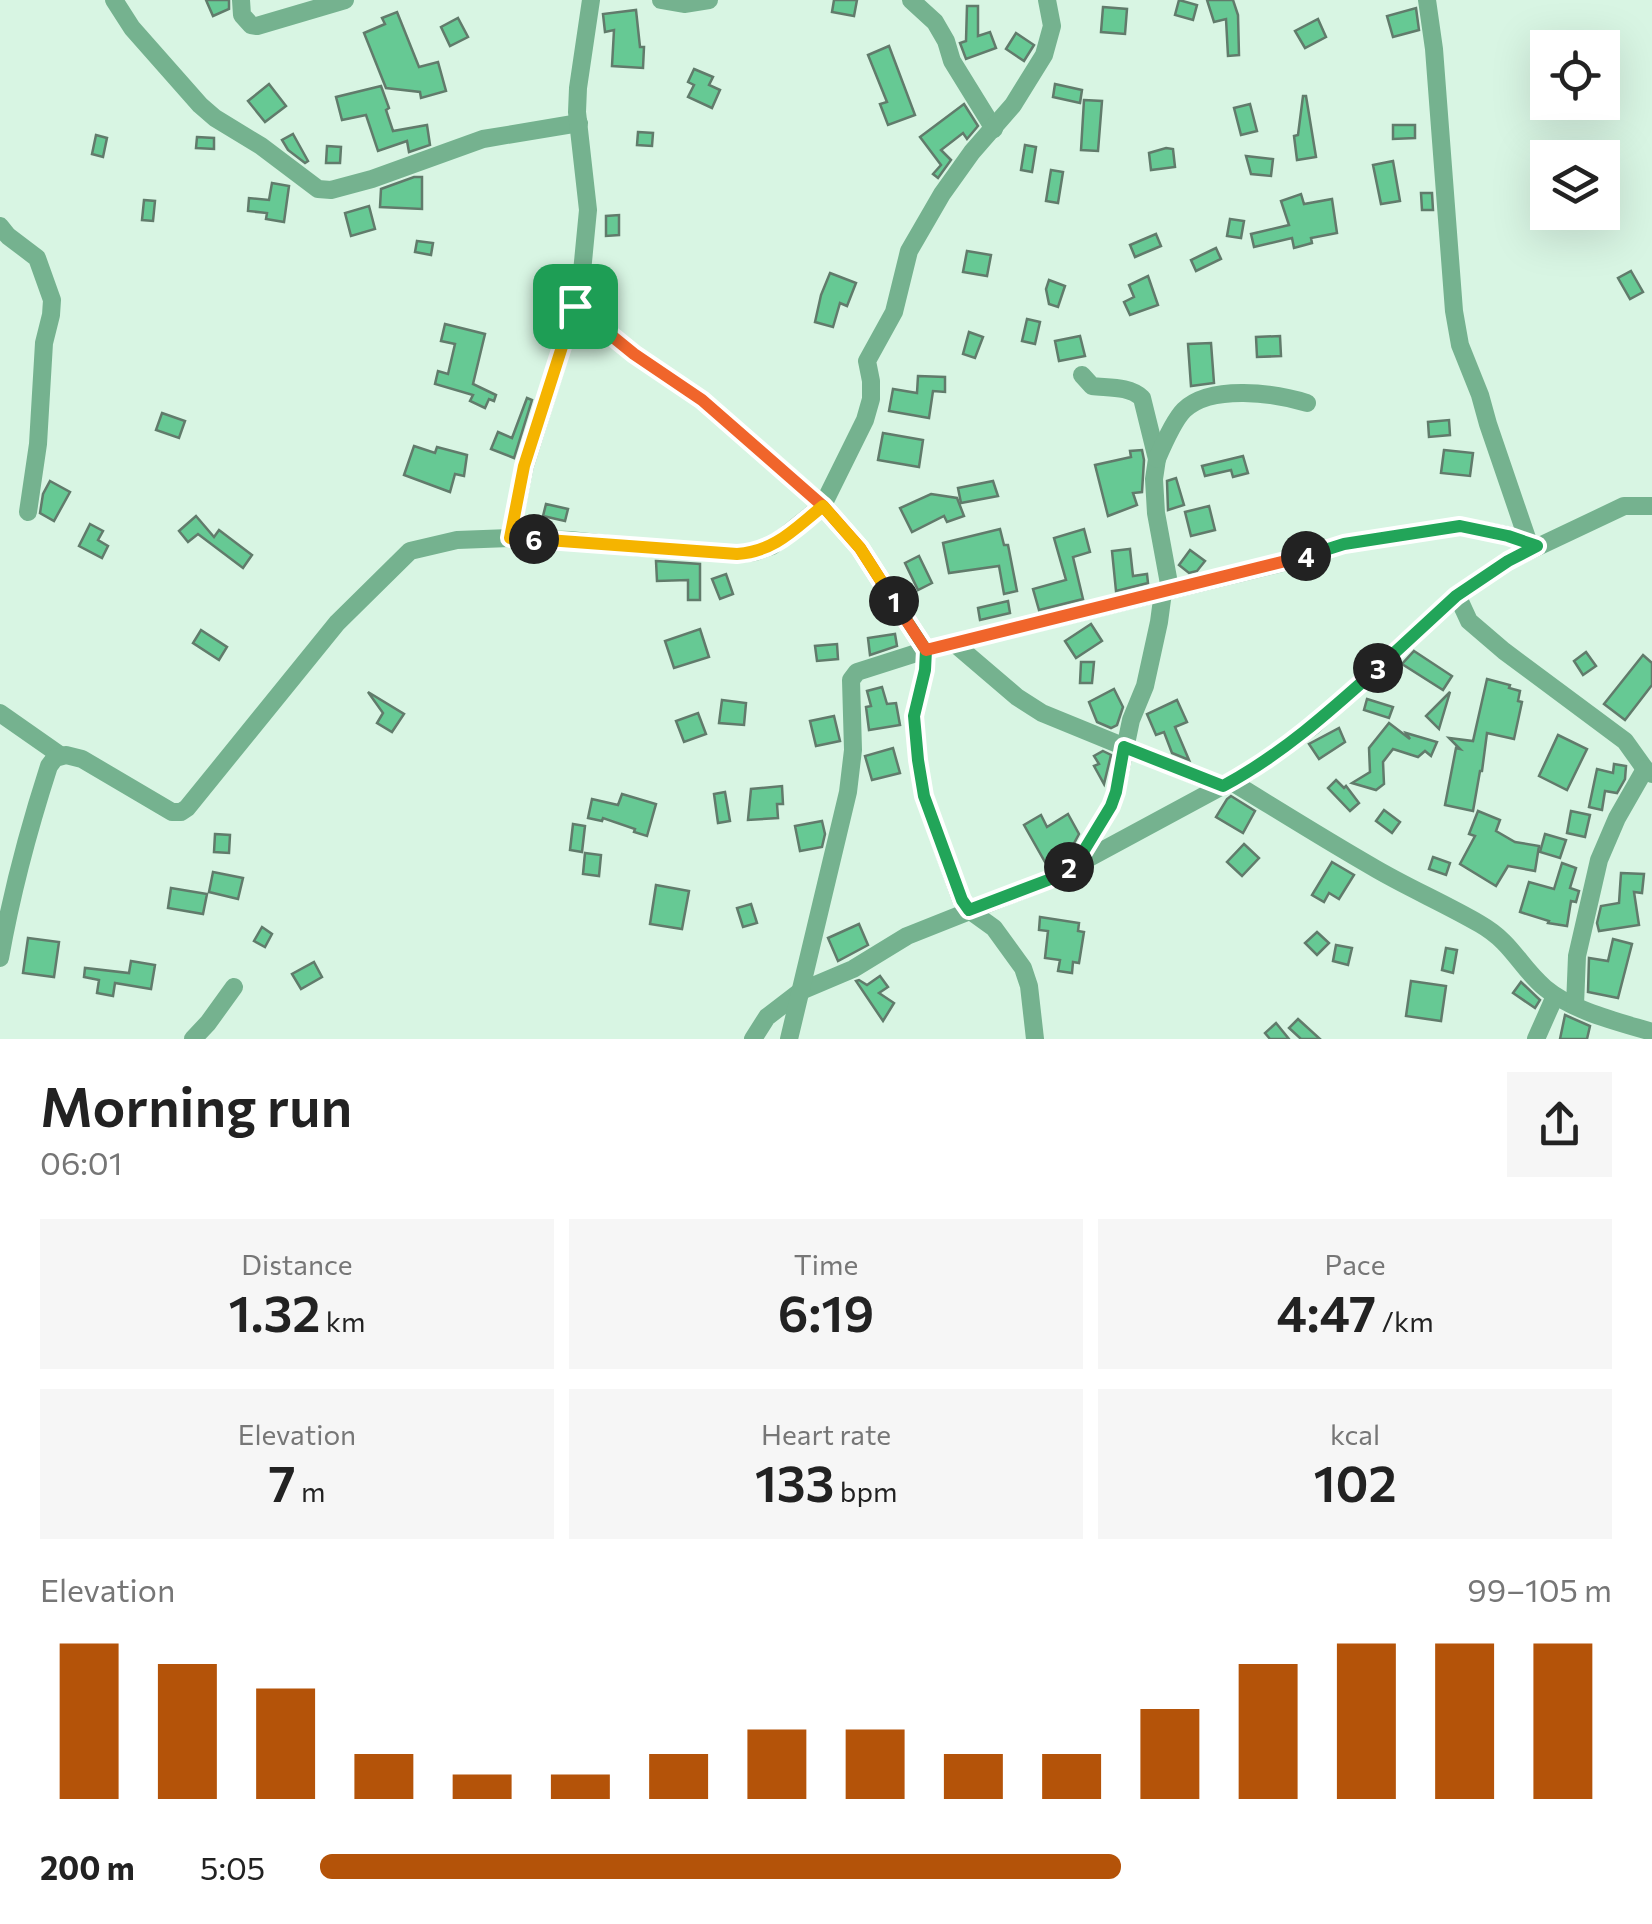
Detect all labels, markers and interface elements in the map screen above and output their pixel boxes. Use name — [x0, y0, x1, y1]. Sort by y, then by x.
map controls — [1530, 30, 1620, 230]
button: locate — [1530, 30, 1620, 120]
button: layers — [1530, 140, 1620, 230]
pin — [533, 264, 618, 349]
icon: arrive — [548, 279, 603, 334]
pin: 6 — [509, 514, 559, 564]
text: 6 — [525, 522, 543, 556]
pin: 4 — [1281, 531, 1331, 581]
text: 4 — [1297, 539, 1315, 573]
pin: 1 — [869, 576, 919, 626]
text: 1 — [888, 584, 900, 618]
pin: 3 — [1353, 643, 1403, 693]
text: 3 — [1370, 651, 1386, 685]
pin: 2 — [1044, 842, 1094, 892]
text: 2 — [1061, 850, 1077, 884]
text: Morning run — [40, 1071, 352, 1138]
button: share — [1507, 1072, 1612, 1177]
text: 06:01 — [40, 1142, 122, 1182]
text: Distance — [241, 1247, 353, 1281]
text: Time — [794, 1247, 858, 1281]
text: Pace — [1325, 1247, 1385, 1281]
text: 1.32 — [229, 1281, 320, 1342]
text: 6:19 — [778, 1281, 874, 1342]
text: 4:47 — [1276, 1281, 1376, 1342]
text: km — [320, 1304, 365, 1338]
text: /km — [1376, 1304, 1434, 1338]
text: Elevation — [238, 1417, 356, 1451]
text: Heart rate — [761, 1417, 891, 1451]
text: kcal — [1330, 1417, 1380, 1451]
text: 7 — [269, 1451, 296, 1512]
text: 133 — [755, 1451, 834, 1512]
text: 102 — [1313, 1451, 1397, 1512]
text: m — [296, 1474, 325, 1508]
text: bpm — [834, 1474, 897, 1508]
text: Elevation — [40, 1569, 175, 1609]
text: 99–105 m — [1467, 1569, 1612, 1609]
text: 200 m — [40, 1847, 135, 1887]
text: 5:05 — [200, 1847, 265, 1887]

